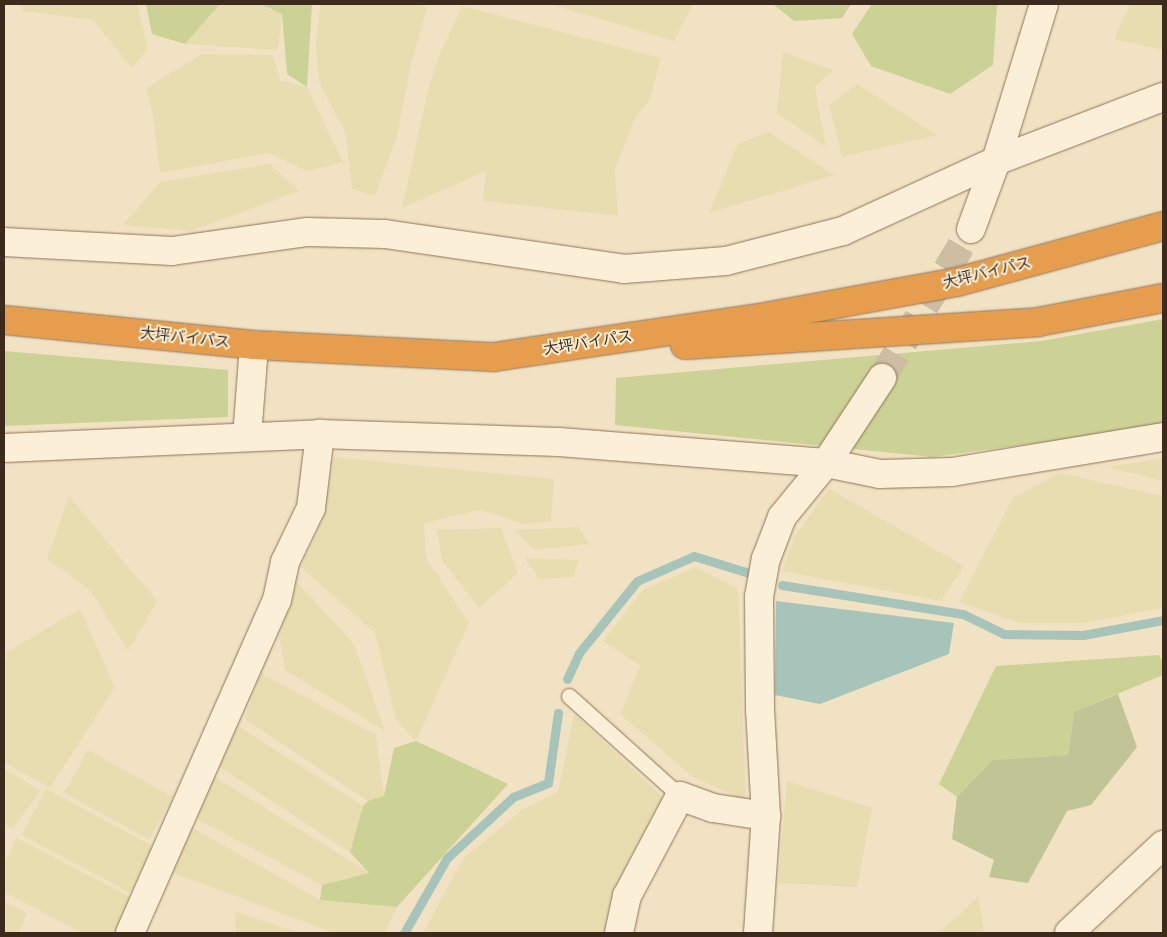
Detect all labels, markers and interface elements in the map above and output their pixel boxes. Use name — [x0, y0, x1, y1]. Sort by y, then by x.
street label: 大坪バイパス — [941, 253, 1033, 293]
street label: 大坪バイパス — [139, 324, 231, 352]
street label: 大坪バイパス — [542, 327, 634, 359]

